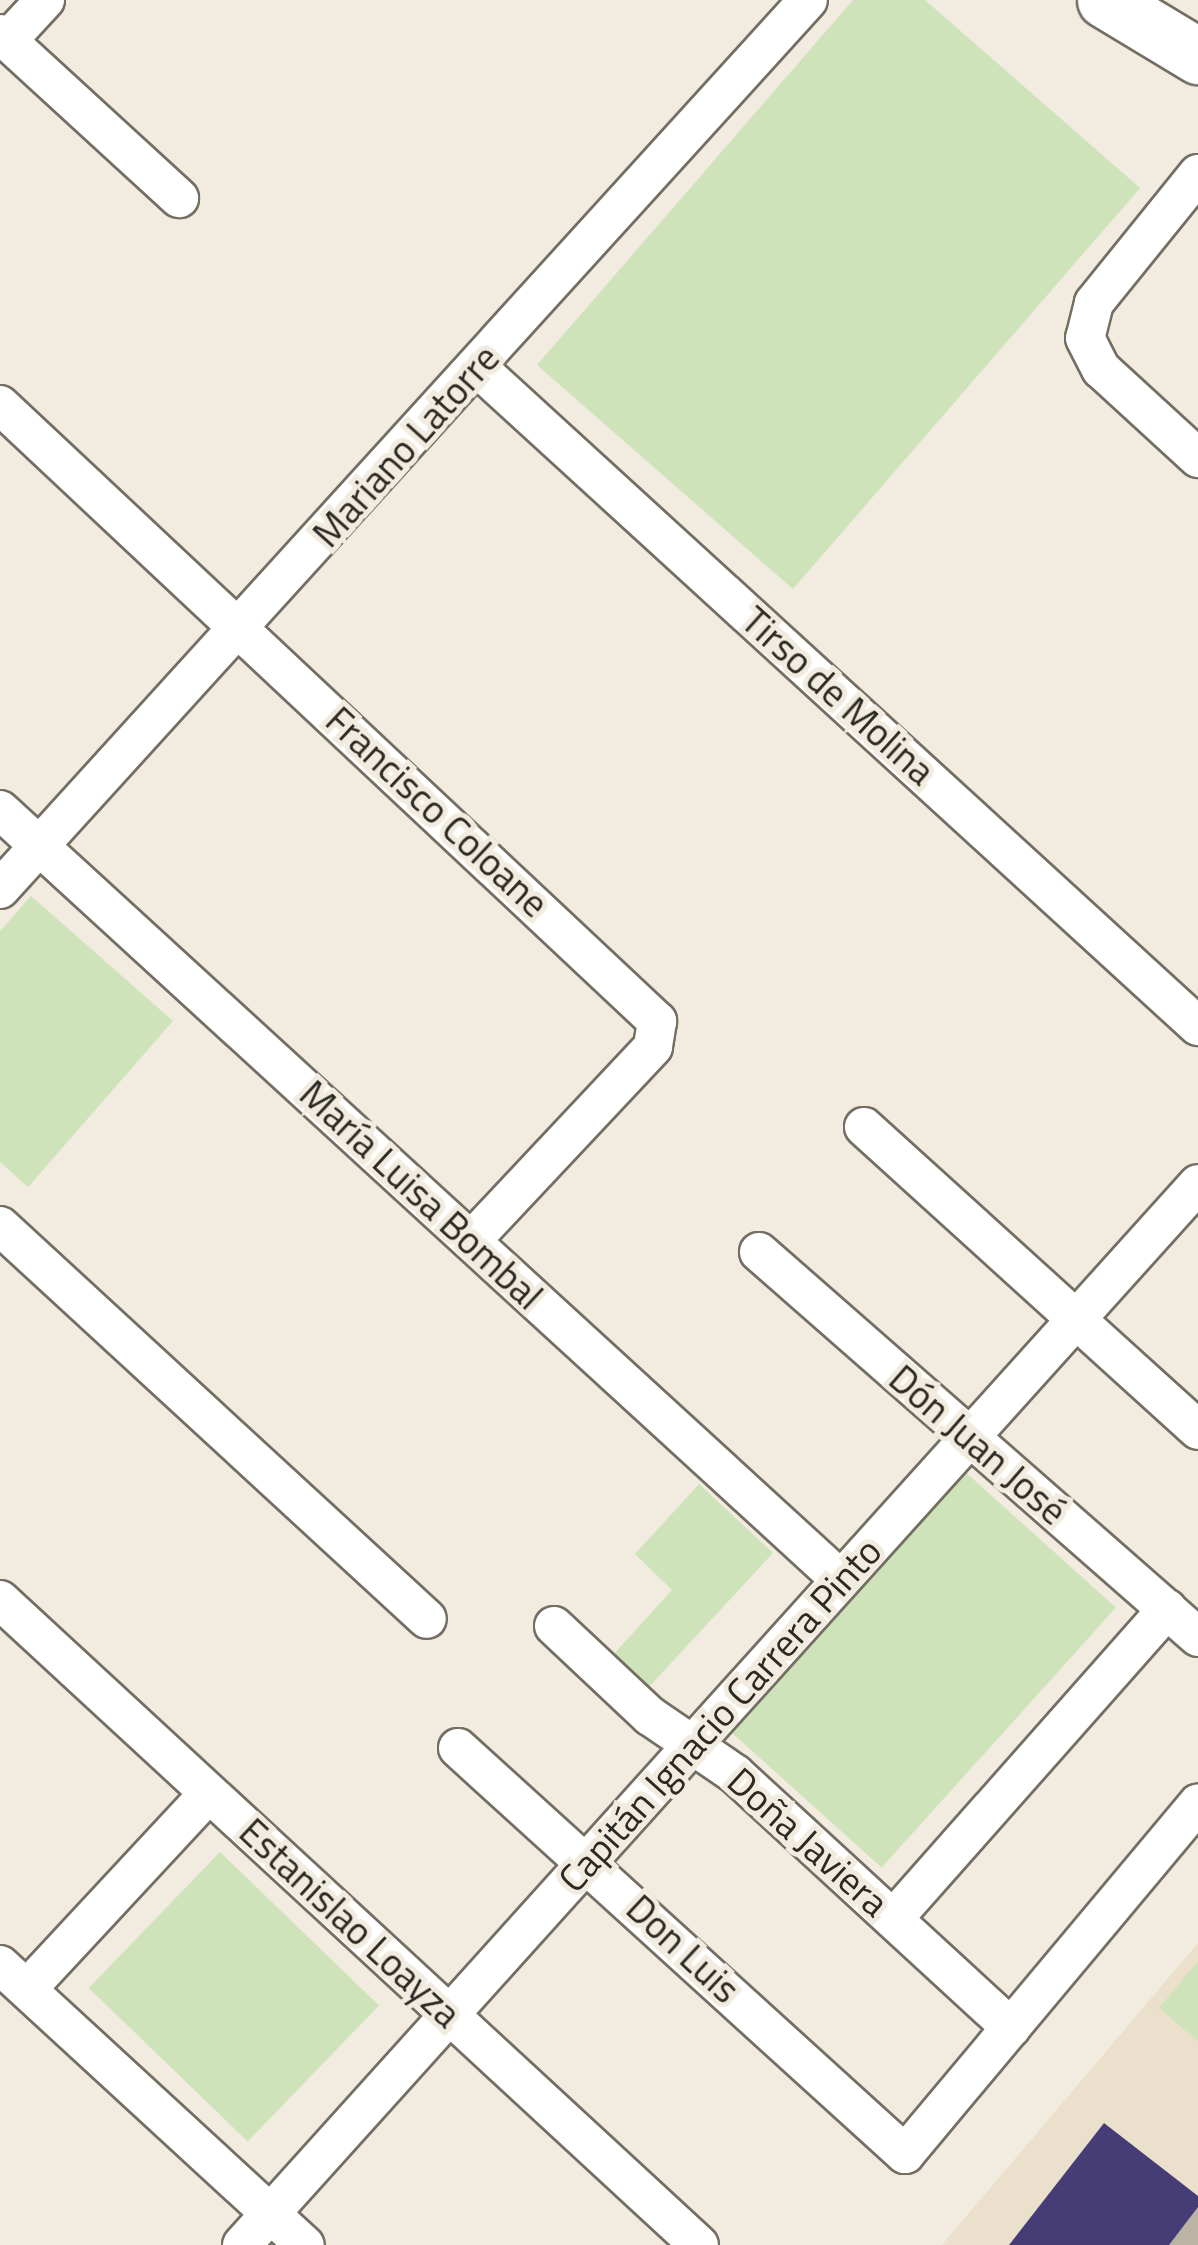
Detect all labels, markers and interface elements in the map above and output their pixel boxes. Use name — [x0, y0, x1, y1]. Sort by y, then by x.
street label: Mariano Latorre — [303, 336, 509, 556]
street label: Tirso de Molina — [732, 598, 944, 794]
street label: Francisco Coloane — [317, 697, 557, 927]
street label: María Luisa Bombal — [290, 1071, 552, 1319]
street label: Dón Juan José — [880, 1356, 1076, 1534]
street label: Capitán Ignacio Carrera Pinto — [549, 1529, 891, 1901]
street label: Doña Javiera — [718, 1758, 898, 1926]
street label: Estanislao Loayza — [230, 1809, 470, 2037]
street label: Don Luis — [617, 1885, 749, 2013]

